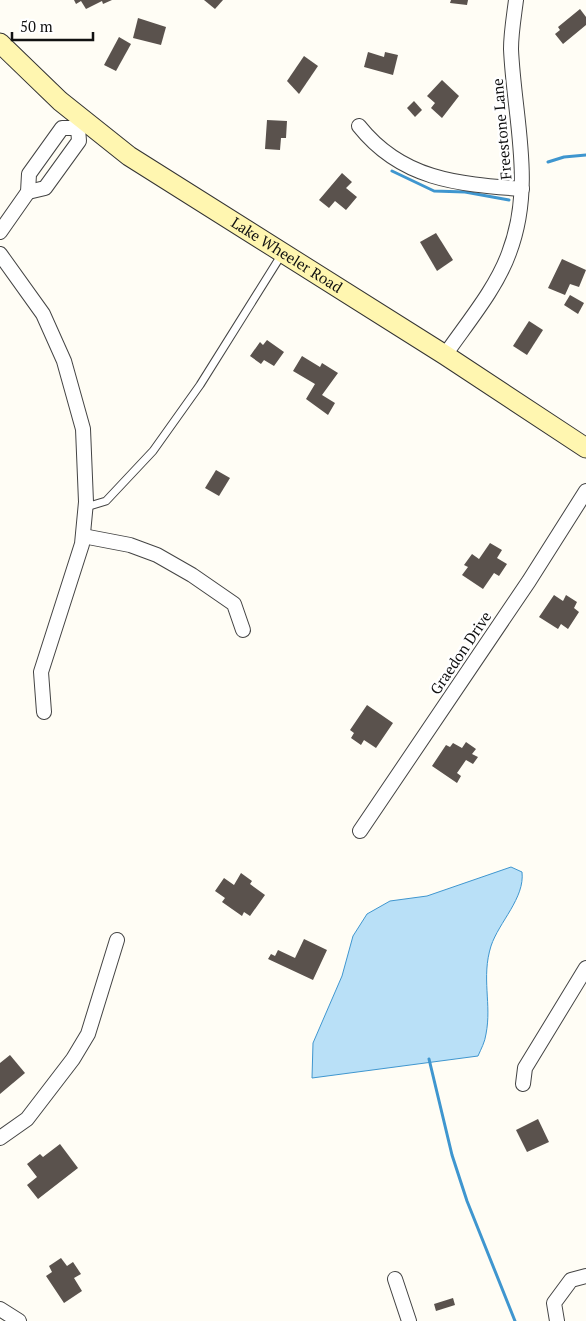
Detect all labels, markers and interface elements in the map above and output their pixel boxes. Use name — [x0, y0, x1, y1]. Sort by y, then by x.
scale bar — [12, 10, 94, 42]
text: 50 m — [20, 16, 53, 36]
street label: Freestone Lane — [487, 78, 515, 181]
street label: Lake Wheeler Road — [228, 212, 346, 297]
street label: Graedon Drive — [425, 607, 495, 698]

